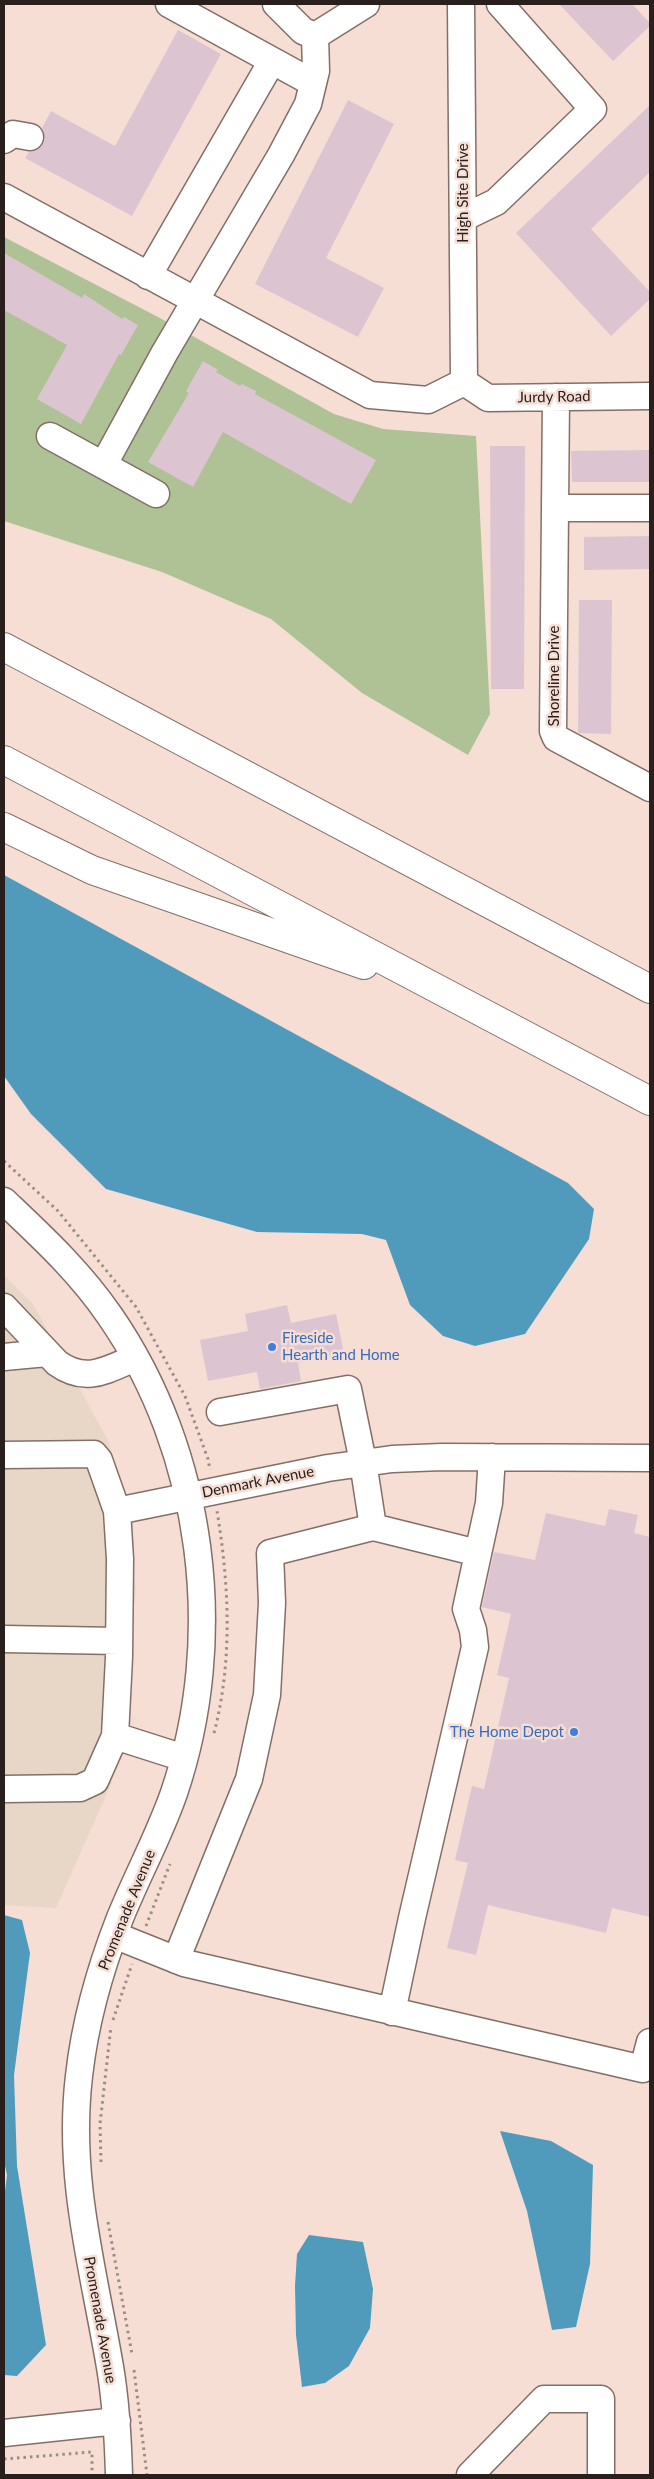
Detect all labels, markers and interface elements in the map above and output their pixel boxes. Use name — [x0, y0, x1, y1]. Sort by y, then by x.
street label: High Site Drive — [454, 143, 472, 243]
street label: Jurdy Road — [517, 387, 591, 407]
street label: Shoreline Drive — [545, 626, 563, 726]
place label: Fireside Hearth and Home — [282, 1329, 400, 1364]
marker: Fireside Hearth and Home — [266, 1341, 278, 1353]
street label: Denmark Avenue — [200, 1462, 316, 1502]
place label: The Home Depot — [450, 1723, 564, 1741]
marker: The Home Depot — [568, 1726, 580, 1738]
street label: Promenade Avenue — [95, 1847, 159, 1973]
street label: Promenade Avenue — [80, 2255, 120, 2385]

